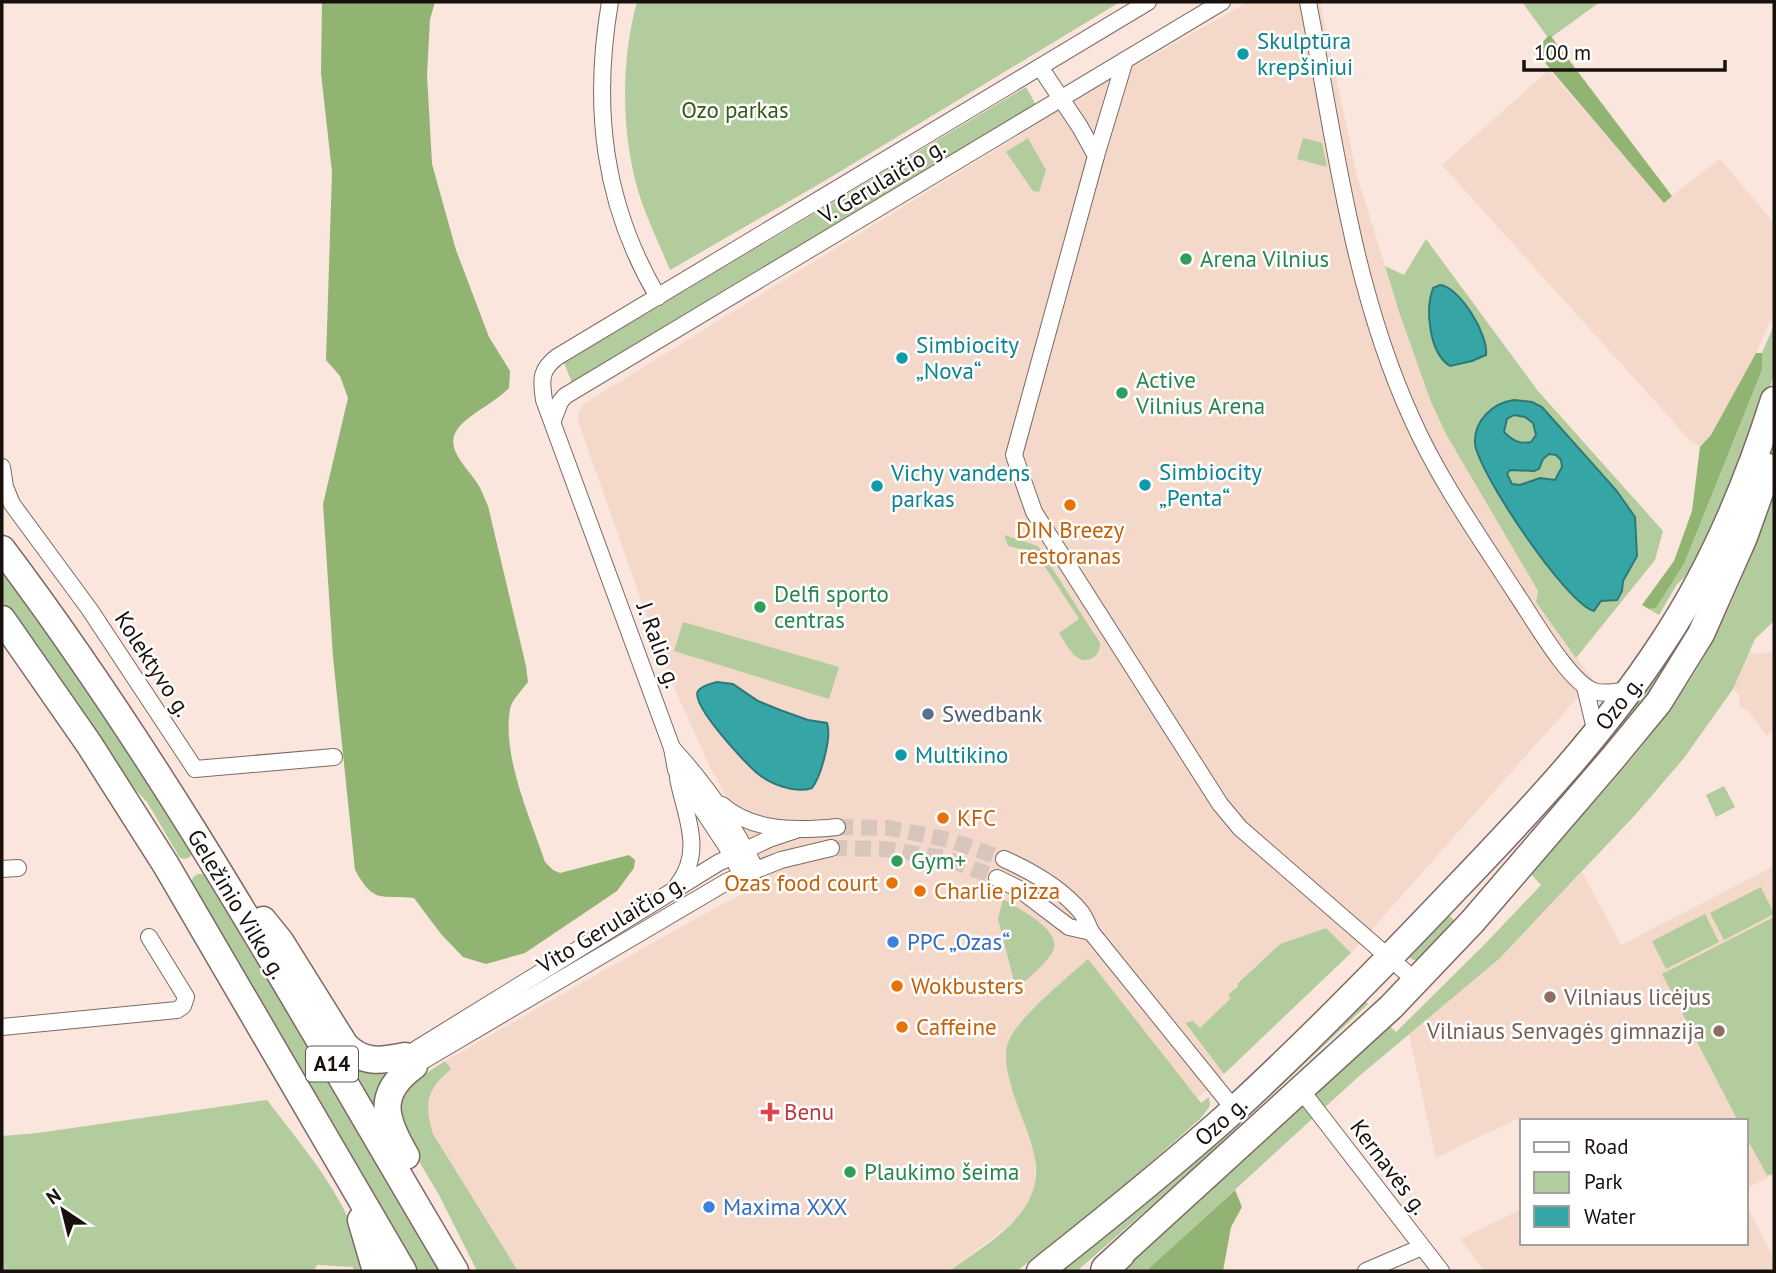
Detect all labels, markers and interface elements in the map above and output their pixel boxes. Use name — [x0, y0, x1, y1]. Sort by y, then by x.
place label: Skulptūra krepšiniui — [1257, 26, 1353, 81]
scale bar — [1524, 28, 1725, 72]
text: 100 m — [1534, 39, 1591, 66]
marker: Skulptūra krepšiniui — [1235, 46, 1251, 62]
park label: Ozo parkas — [681, 95, 789, 124]
street label: V. Gerulaičio g. — [812, 131, 950, 230]
place label: Arena Vilnius — [1200, 244, 1329, 273]
marker: Arena Vilnius — [1178, 251, 1194, 267]
place label: Simbiocity „Nova“ — [916, 330, 1019, 385]
marker: Simbiocity „Nova“ — [894, 350, 910, 366]
place label: Active Vilnius Arena — [1135, 365, 1265, 420]
marker: Active Vilnius Arena — [1114, 385, 1130, 401]
place label: Simbiocity „Penta“ — [1159, 457, 1262, 512]
place label: Vichy vandens parkas — [890, 458, 1030, 513]
marker: Simbiocity „Penta“ — [1137, 477, 1153, 493]
marker: Vichy vandens parkas — [869, 478, 885, 494]
marker: DIN Breezy restoranas — [1062, 497, 1078, 513]
place label: DIN Breezy restoranas — [1016, 515, 1124, 570]
place label: Delfi sporto centras — [774, 579, 889, 634]
street label: J. Ralio g. — [630, 597, 688, 692]
marker: Delfi sporto centras — [752, 599, 768, 615]
street label: Kolektyvo g. — [109, 606, 198, 722]
street label: Ozo g. — [1588, 670, 1649, 736]
place label: Swedbank — [942, 699, 1042, 728]
marker: Swedbank — [920, 706, 936, 722]
place label: Multikino — [915, 740, 1008, 769]
marker: Multikino — [893, 747, 909, 763]
place label: KFC — [957, 803, 996, 832]
marker: KFC — [935, 810, 951, 826]
street label: Geležinio Vilko g. — [181, 824, 293, 984]
place label: Gym+ — [911, 846, 966, 875]
marker: Gym+ — [889, 853, 905, 869]
street label: Vito Gerulaičio g. — [531, 868, 690, 980]
place label: Ozas food court — [724, 868, 878, 897]
marker: Ozas food court — [884, 875, 900, 891]
place label: Charlie pizza — [934, 876, 1060, 905]
marker: Charlie pizza — [912, 883, 928, 899]
place label: PPC „Ozas“ — [907, 927, 1010, 956]
marker: PPC „Ozas“ — [885, 934, 901, 950]
place label: Wokbusters — [911, 971, 1024, 1000]
marker: Wokbusters — [889, 978, 905, 994]
place label: Vilniaus licėjus — [1563, 982, 1711, 1011]
marker: Vilniaus licėjus — [1542, 989, 1558, 1005]
place label: Caffeine — [916, 1012, 997, 1041]
place label: Vilniaus Senvagės gimnazija — [1426, 1016, 1705, 1045]
marker: Caffeine — [894, 1019, 910, 1035]
marker: Vilniaus Senvagės gimnazija — [1711, 1023, 1727, 1039]
road number: A14 — [306, 1046, 358, 1082]
street label: Ozo g. — [1188, 1089, 1253, 1152]
place label: Benu — [784, 1097, 834, 1126]
marker: Benu — [762, 1104, 778, 1120]
street label: Kernavės g. — [1344, 1113, 1435, 1220]
legend — [1520, 1119, 1748, 1245]
text: Road — [1584, 1133, 1628, 1160]
place label: Plaukimo šeima — [864, 1157, 1019, 1186]
marker: Plaukimo šeima — [842, 1164, 858, 1180]
text: Park — [1584, 1168, 1623, 1195]
north arrow — [28, 1175, 98, 1245]
text: N — [41, 1183, 65, 1209]
place label: Maxima XXX — [723, 1192, 847, 1221]
marker: Maxima XXX — [701, 1199, 717, 1215]
text: Water — [1584, 1203, 1636, 1230]

